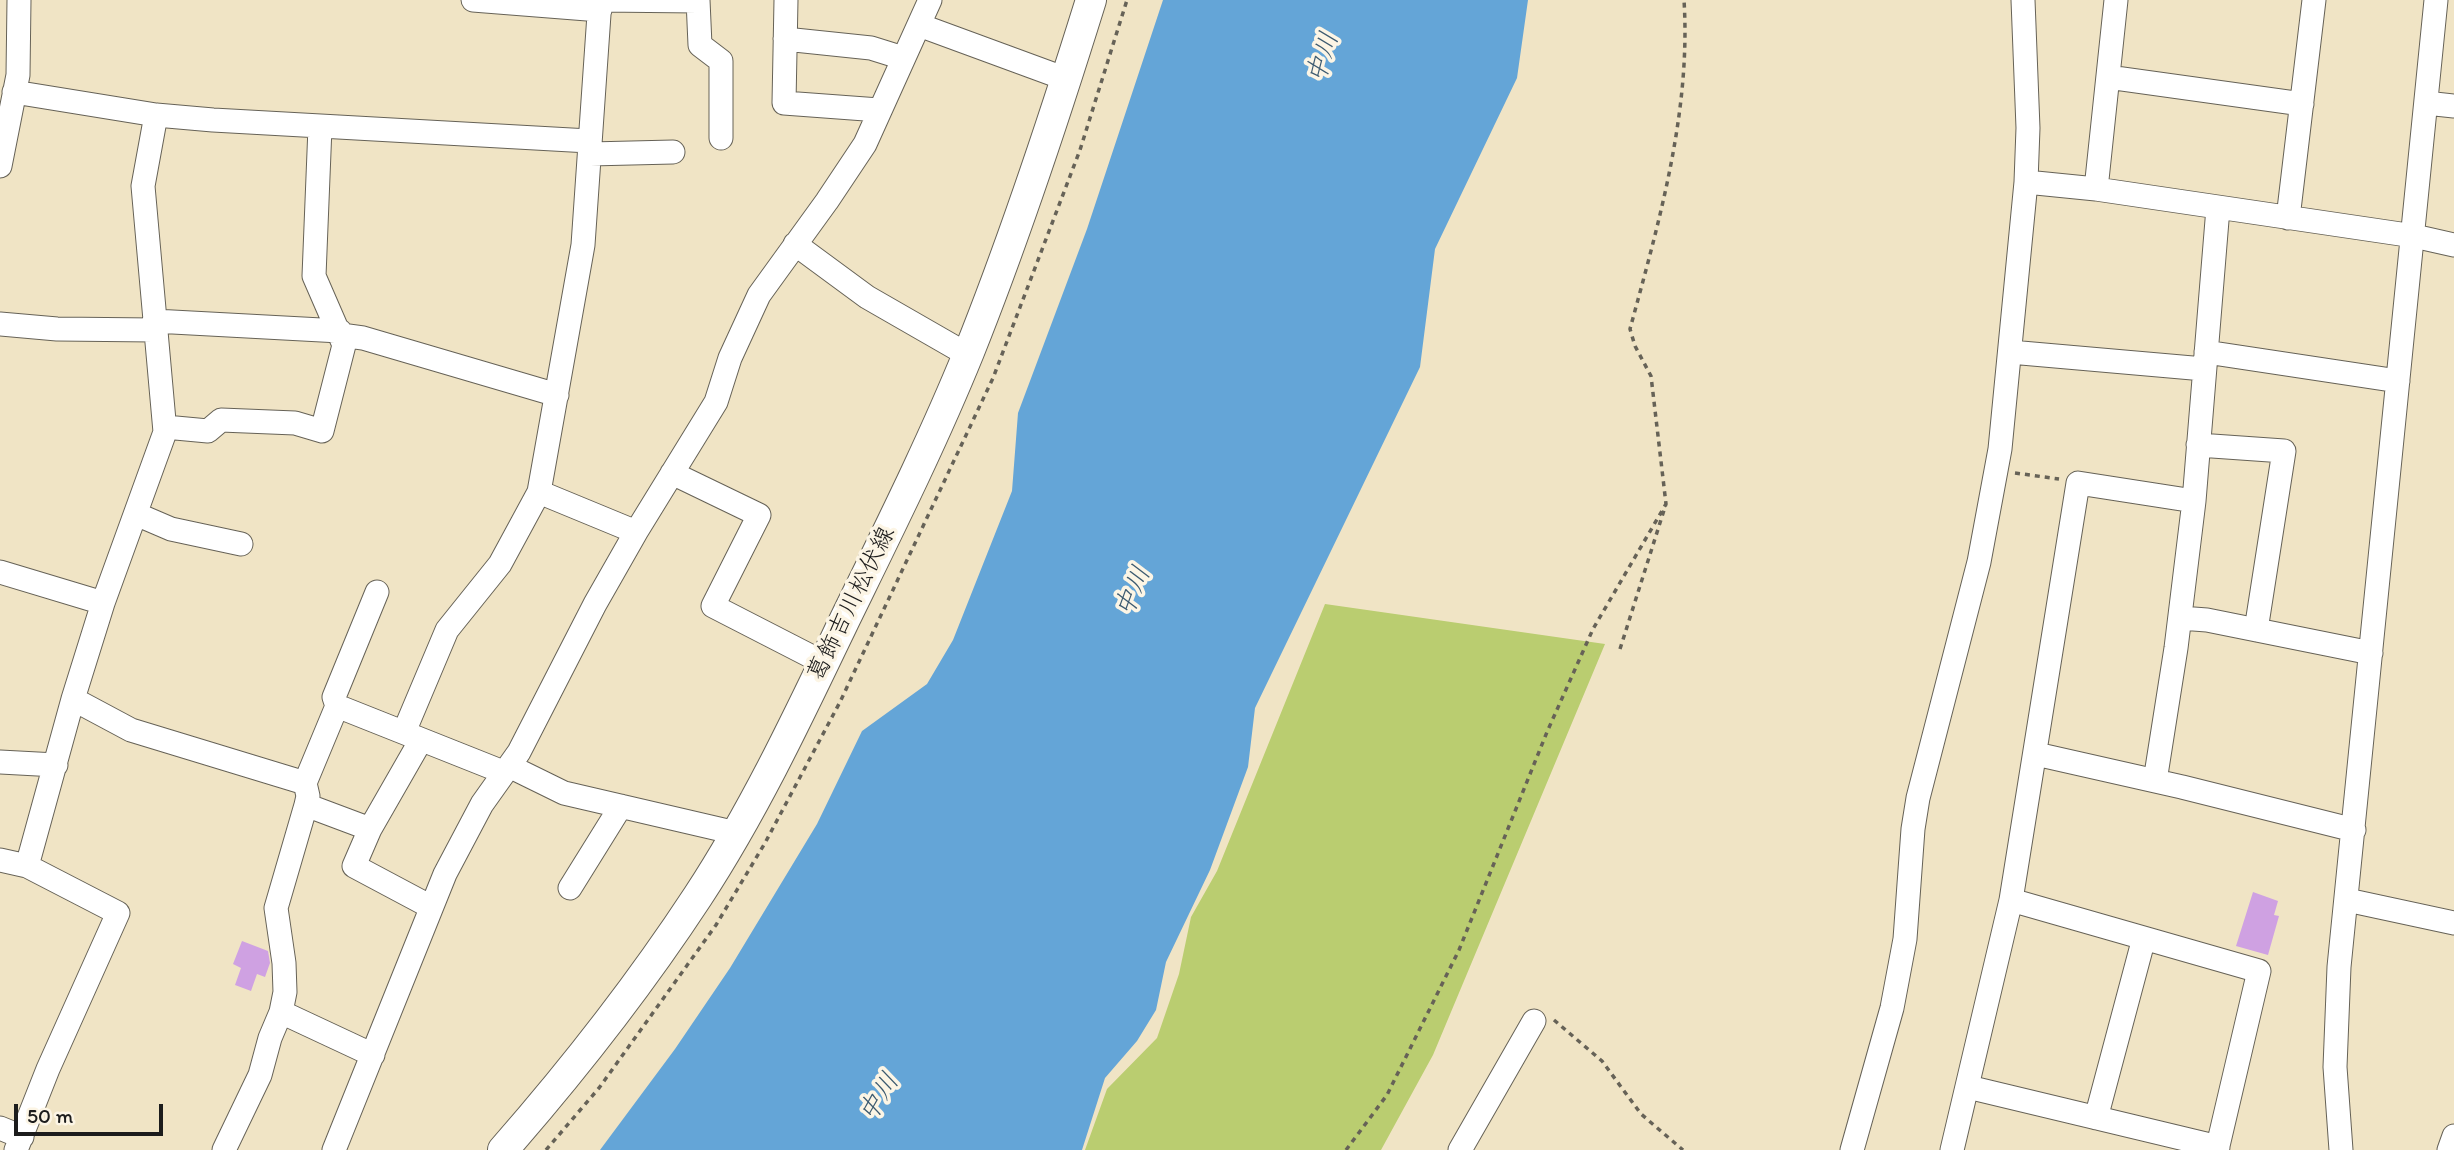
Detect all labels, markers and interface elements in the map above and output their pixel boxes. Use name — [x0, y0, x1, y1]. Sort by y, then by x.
water label: 中川 — [1301, 29, 1347, 87]
street label: 葛飾吉川松伏線 — [802, 522, 902, 686]
water label: 中川 — [1109, 562, 1159, 622]
water label: 中川 — [853, 1068, 907, 1128]
scale bar — [18, 1090, 166, 1134]
text: 50 m — [27, 1103, 73, 1128]

